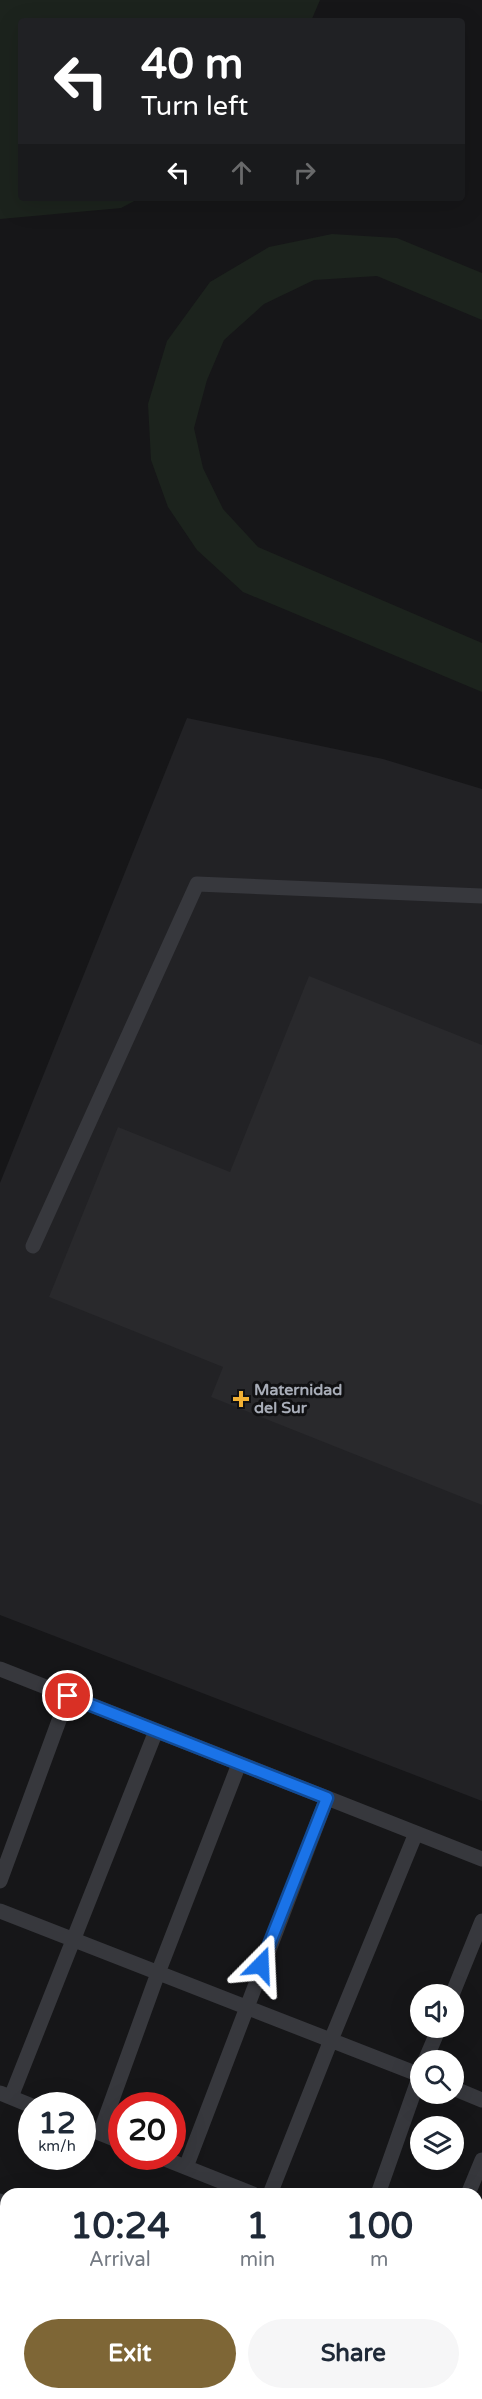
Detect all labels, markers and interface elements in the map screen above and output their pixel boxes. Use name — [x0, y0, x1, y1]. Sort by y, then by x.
text: 40 m — [141, 39, 243, 90]
icon: left — [42, 42, 120, 120]
text: Turn left — [141, 90, 248, 123]
icon: left — [162, 156, 195, 189]
icon: ahead — [225, 156, 258, 189]
icon: right — [288, 156, 321, 189]
place label: Maternidad del Sur — [254, 1380, 342, 1418]
marker: Maternidad del Sur — [232, 1390, 250, 1408]
pin — [42, 1670, 93, 1721]
icon: arrive — [51, 1679, 84, 1712]
position arrow — [229, 1933, 293, 1997]
map controls — [410, 1984, 464, 2170]
button: sound — [410, 1984, 464, 2038]
button: search — [410, 2050, 464, 2104]
speed limit sign: 20 — [108, 2092, 186, 2170]
text: 12 — [38, 2105, 76, 2142]
button: layers — [410, 2116, 464, 2170]
text: km/h — [38, 2137, 76, 2155]
text: 10:24 — [70, 2205, 170, 2248]
text: 1 — [246, 2205, 269, 2248]
text: 100 — [345, 2205, 413, 2248]
text: Arrival — [89, 2248, 151, 2272]
text: min — [240, 2248, 275, 2272]
text: m — [370, 2248, 388, 2272]
button: Exit — [24, 2319, 236, 2388]
button: Share — [248, 2319, 459, 2388]

